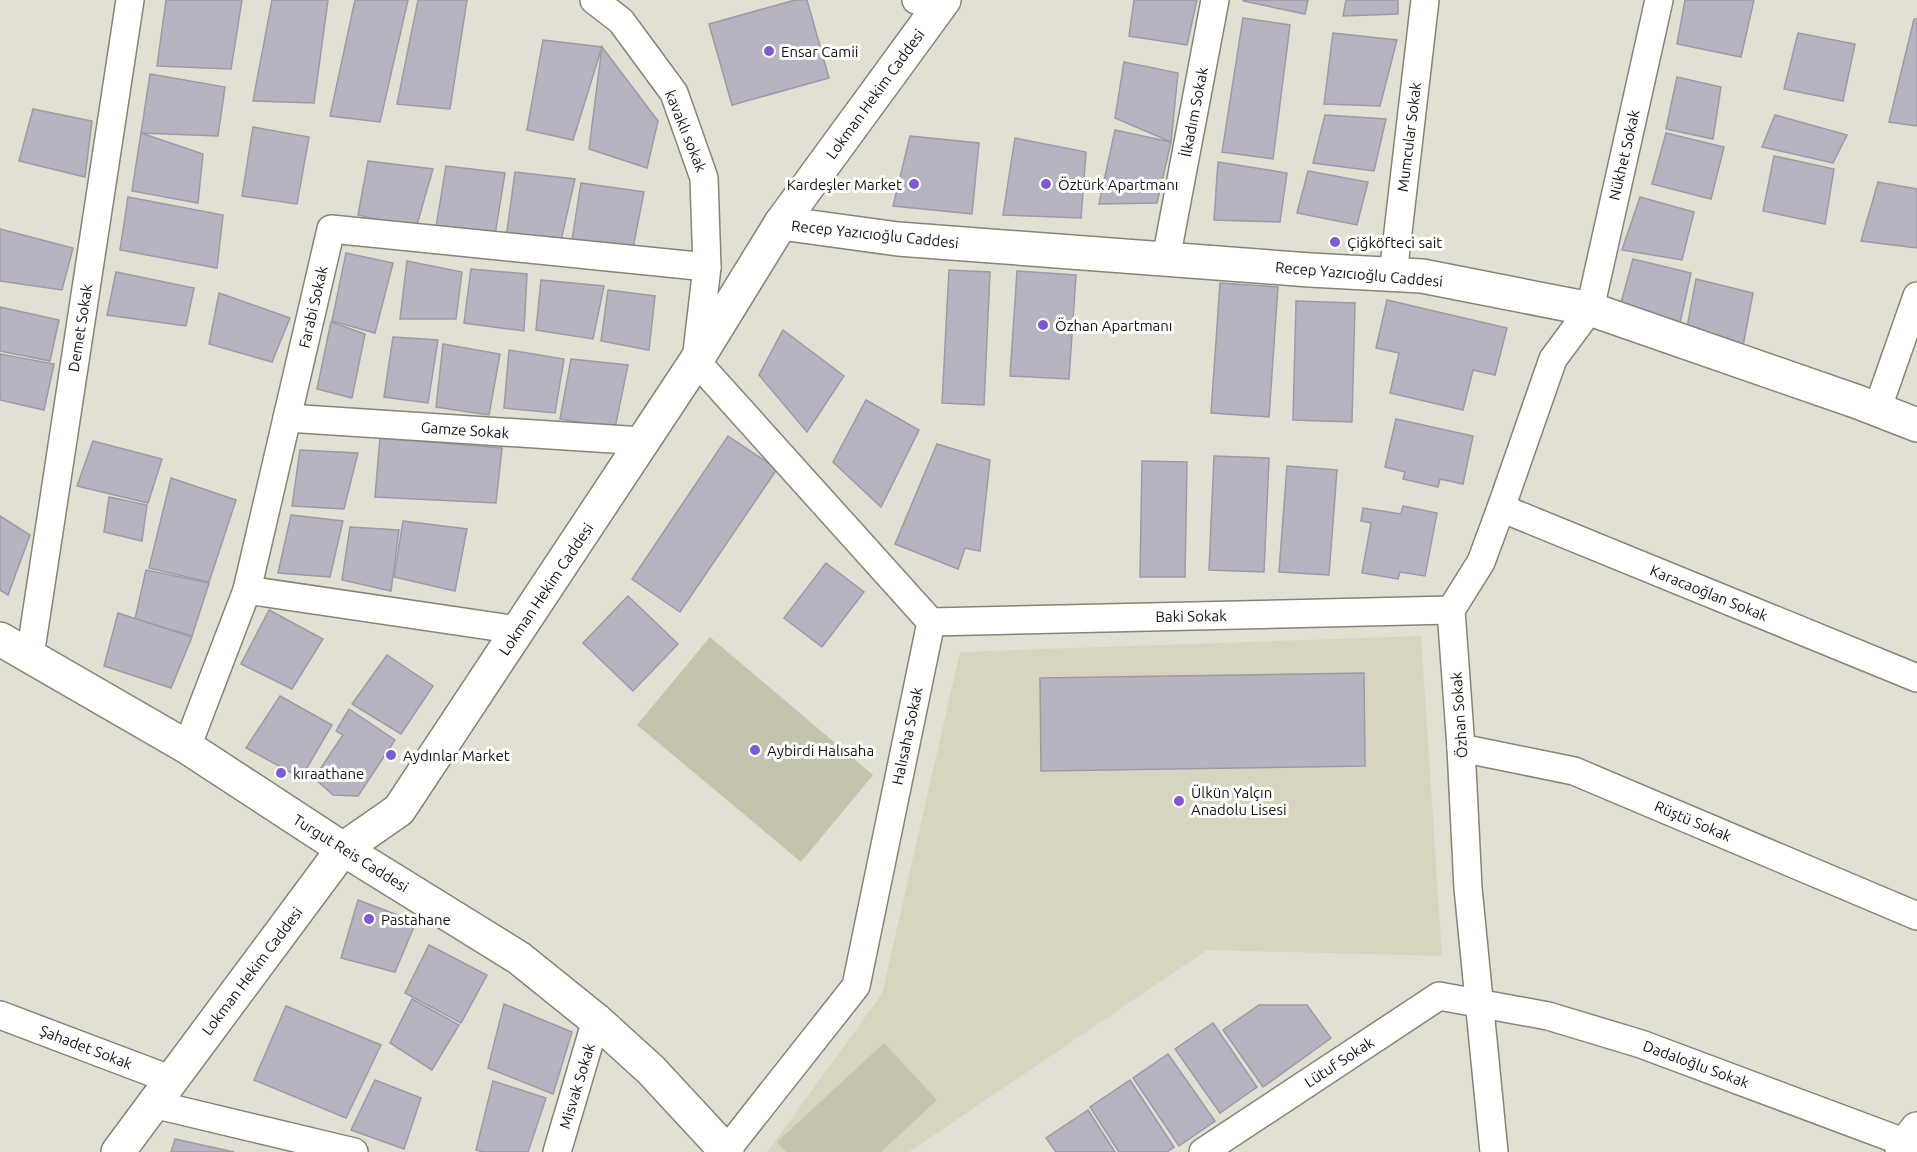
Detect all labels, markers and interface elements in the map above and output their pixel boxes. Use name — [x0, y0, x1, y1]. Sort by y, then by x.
street label: Lokman Hekim Caddesi — [822, 26, 928, 162]
place label: Ensar Camii — [781, 43, 858, 60]
marker: Ensar Camii — [762, 44, 776, 58]
street label: İlkadım Sokak — [1177, 65, 1211, 158]
street label: Mumcular Sokak — [1394, 81, 1424, 193]
street label: kavaklı sokak — [662, 87, 710, 175]
street label: Nükhet Sokak — [1605, 108, 1643, 202]
place label: Kardeşler Market — [787, 176, 902, 193]
place label: Öztürk Apartmanı — [1058, 176, 1178, 193]
marker: Kardeşler Market — [907, 177, 921, 191]
marker: Öztürk Apartmanı — [1039, 177, 1053, 191]
street label: Recep Yazıcıoğlu Caddesi — [790, 217, 960, 251]
place label: Çiğköfteci sait — [1347, 234, 1442, 251]
marker: Çiğköfteci sait — [1328, 235, 1342, 249]
street label: Recep Yazıcıoğlu Caddesi — [1274, 258, 1444, 290]
street label: Farabi Sokak — [295, 264, 331, 350]
street label: Demet Sokak — [65, 282, 95, 373]
place label: Özhan Apartmanı — [1055, 317, 1173, 334]
marker: Özhan Apartmanı — [1036, 318, 1050, 332]
street label: Gamze Sokak — [420, 418, 510, 442]
street label: Lokman Hekim Caddesi — [495, 520, 597, 658]
street label: Karacaoğlan Sokak — [1648, 562, 1771, 625]
street label: Baki Sokak — [1155, 607, 1227, 625]
street label: Özhan Sokak — [1447, 671, 1470, 759]
street label: Halısaha Sokak — [888, 685, 926, 786]
place label: Aybirdi Halısaha — [767, 742, 874, 759]
marker: Aybirdi Halısaha — [748, 743, 762, 757]
place label: Aydınlar Market — [403, 747, 510, 764]
marker: Aydınlar Market — [384, 748, 398, 762]
place label: kıraathane — [293, 765, 364, 782]
marker: kıraathane — [274, 766, 288, 780]
place label: Ülkün Yalçın Anadolu Lisesi — [1191, 784, 1287, 818]
marker: Ülkün Yalçın Anadolu Lisesi — [1172, 794, 1186, 808]
street label: Rüştü Sokak — [1652, 797, 1734, 845]
street label: Turgut Reis Caddesi — [290, 811, 412, 895]
street label: Lokman Hekim Caddesi — [198, 904, 306, 1038]
place label: Pastahane — [381, 911, 451, 928]
marker: Pastahane — [362, 912, 376, 926]
street label: Şahadet Sokak — [37, 1022, 135, 1073]
street label: Lütuf Sokak — [1301, 1033, 1377, 1091]
street label: Dadaloğlu Sokak — [1641, 1037, 1752, 1091]
street label: Misvak Sokak — [556, 1041, 598, 1131]

